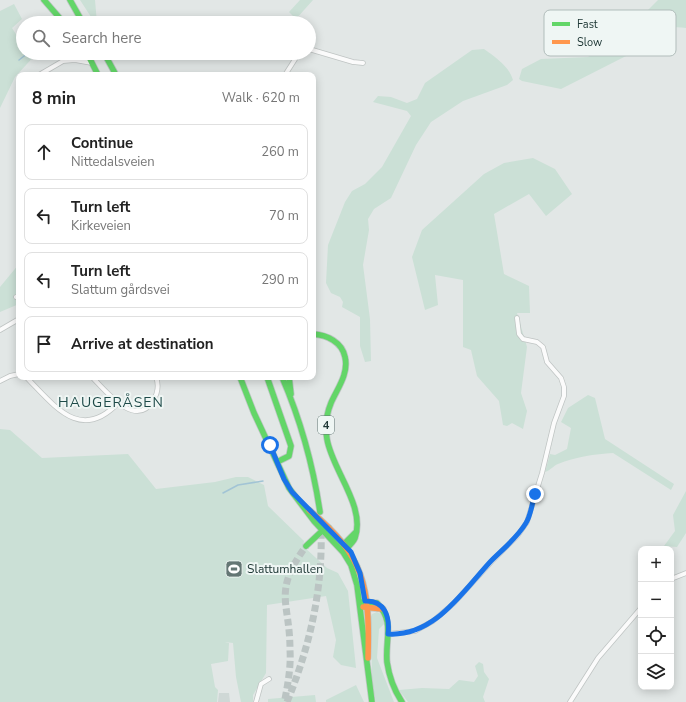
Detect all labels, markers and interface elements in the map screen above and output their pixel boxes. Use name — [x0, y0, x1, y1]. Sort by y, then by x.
legend — [544, 10, 676, 56]
search box — [16, 16, 316, 60]
text: Fast — [577, 17, 598, 32]
icon: search — [30, 27, 52, 49]
text: Search here — [62, 28, 142, 48]
text: Slow — [577, 35, 602, 50]
text: 8 min — [32, 87, 76, 110]
text: Walk · 620 m — [222, 89, 300, 107]
text: Continue — [71, 133, 133, 153]
icon: ahead — [33, 141, 55, 163]
text: 260 m — [261, 143, 299, 161]
text: Nittedalsveien — [71, 153, 155, 171]
text: Turn left — [71, 197, 130, 217]
icon: left — [33, 205, 55, 227]
text: 70 m — [269, 207, 299, 225]
text: Kirkeveien — [71, 217, 131, 235]
text: Turn left — [71, 261, 130, 281]
icon: left — [33, 269, 55, 291]
text: 290 m — [261, 271, 299, 289]
text: Slattum gårdsvei — [71, 281, 170, 299]
icon: arrive — [33, 333, 55, 355]
text: Arrive at destination — [71, 334, 214, 354]
district label: HAUGERÅSEN — [58, 393, 164, 412]
road number: 4 — [318, 416, 334, 434]
route start — [261, 436, 279, 454]
route end — [526, 485, 544, 503]
map controls — [638, 546, 674, 690]
button: + — [638, 546, 674, 582]
sports icon: Slattumhallen — [224, 559, 244, 579]
place label: Slattumhallen — [247, 561, 323, 577]
button: − — [638, 582, 674, 618]
button: locate — [638, 618, 674, 654]
button: layers — [638, 654, 674, 690]

